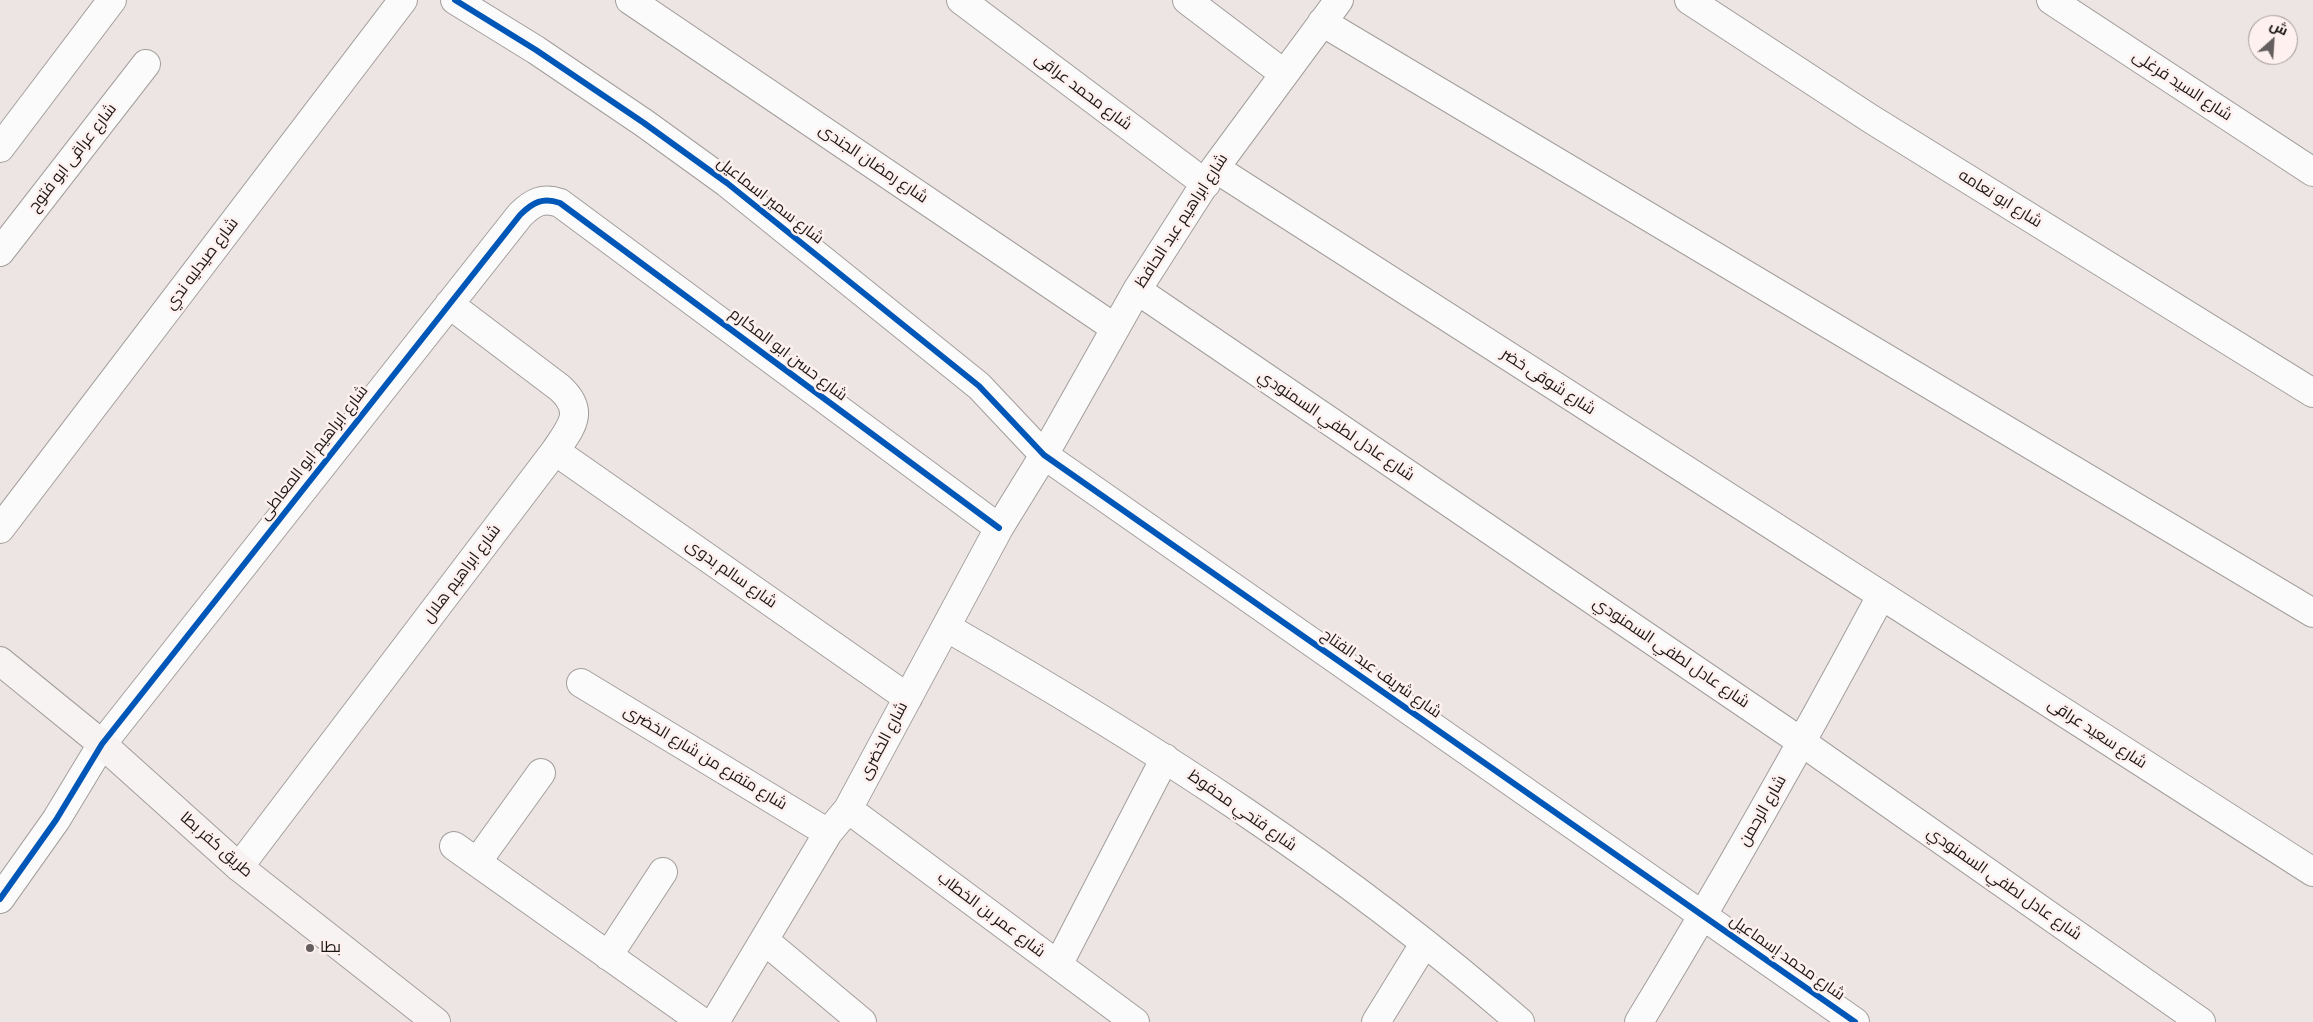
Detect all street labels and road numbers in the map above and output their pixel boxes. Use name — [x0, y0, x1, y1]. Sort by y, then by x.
street label: شارع السيد فرغلى — [2129, 47, 2235, 125]
street label: شارع محمد عراقى — [1031, 49, 1135, 135]
street label: شارع عراقى ابو فتوح — [25, 100, 121, 216]
street label: شارع رمضان الجندى — [815, 120, 931, 208]
street label: شارع ابراهيم عبد الحافظ — [1132, 150, 1232, 292]
street label: شارع سمير اسماعيل — [713, 153, 827, 249]
street label: شارع ابو نعامه — [1955, 166, 2045, 232]
street label: شارع صيدليه ندي — [161, 214, 243, 314]
street label: شارع حسن ابو المكارم — [725, 305, 851, 405]
street label: شارع شوقى خضر — [1497, 344, 1599, 420]
street label: شارع عادل لطفي السمنودي — [1254, 366, 1418, 486]
street label: شارع ابراهيم ابو المعاطى — [255, 382, 373, 524]
street label: شارع ابراهيم هلال — [419, 521, 505, 627]
street label: شارع سالم بدوى — [682, 535, 780, 613]
street label: شارع عادل لطفي السمنودي — [1589, 593, 1753, 713]
street label: شارع شريف عبد الفتاح — [1317, 625, 1445, 723]
street label: شارع سعيد عراقى — [2044, 695, 2150, 773]
street label: شارع الخضرى — [856, 699, 912, 783]
street label: شارع متفرع من شارع الخضرى — [620, 701, 790, 815]
street label: شارع فتحي محفوظ — [1184, 766, 1300, 856]
street label: شارع الرحمن — [1735, 772, 1791, 850]
street label: طريق كفر بطا — [176, 808, 256, 882]
street label: شارع عادل لطفي السمنودي — [1923, 823, 2085, 945]
street label: شارع عمر بن الخطاب — [933, 868, 1049, 962]
street label: شارع محمد إسماعيل — [1726, 911, 1848, 1005]

